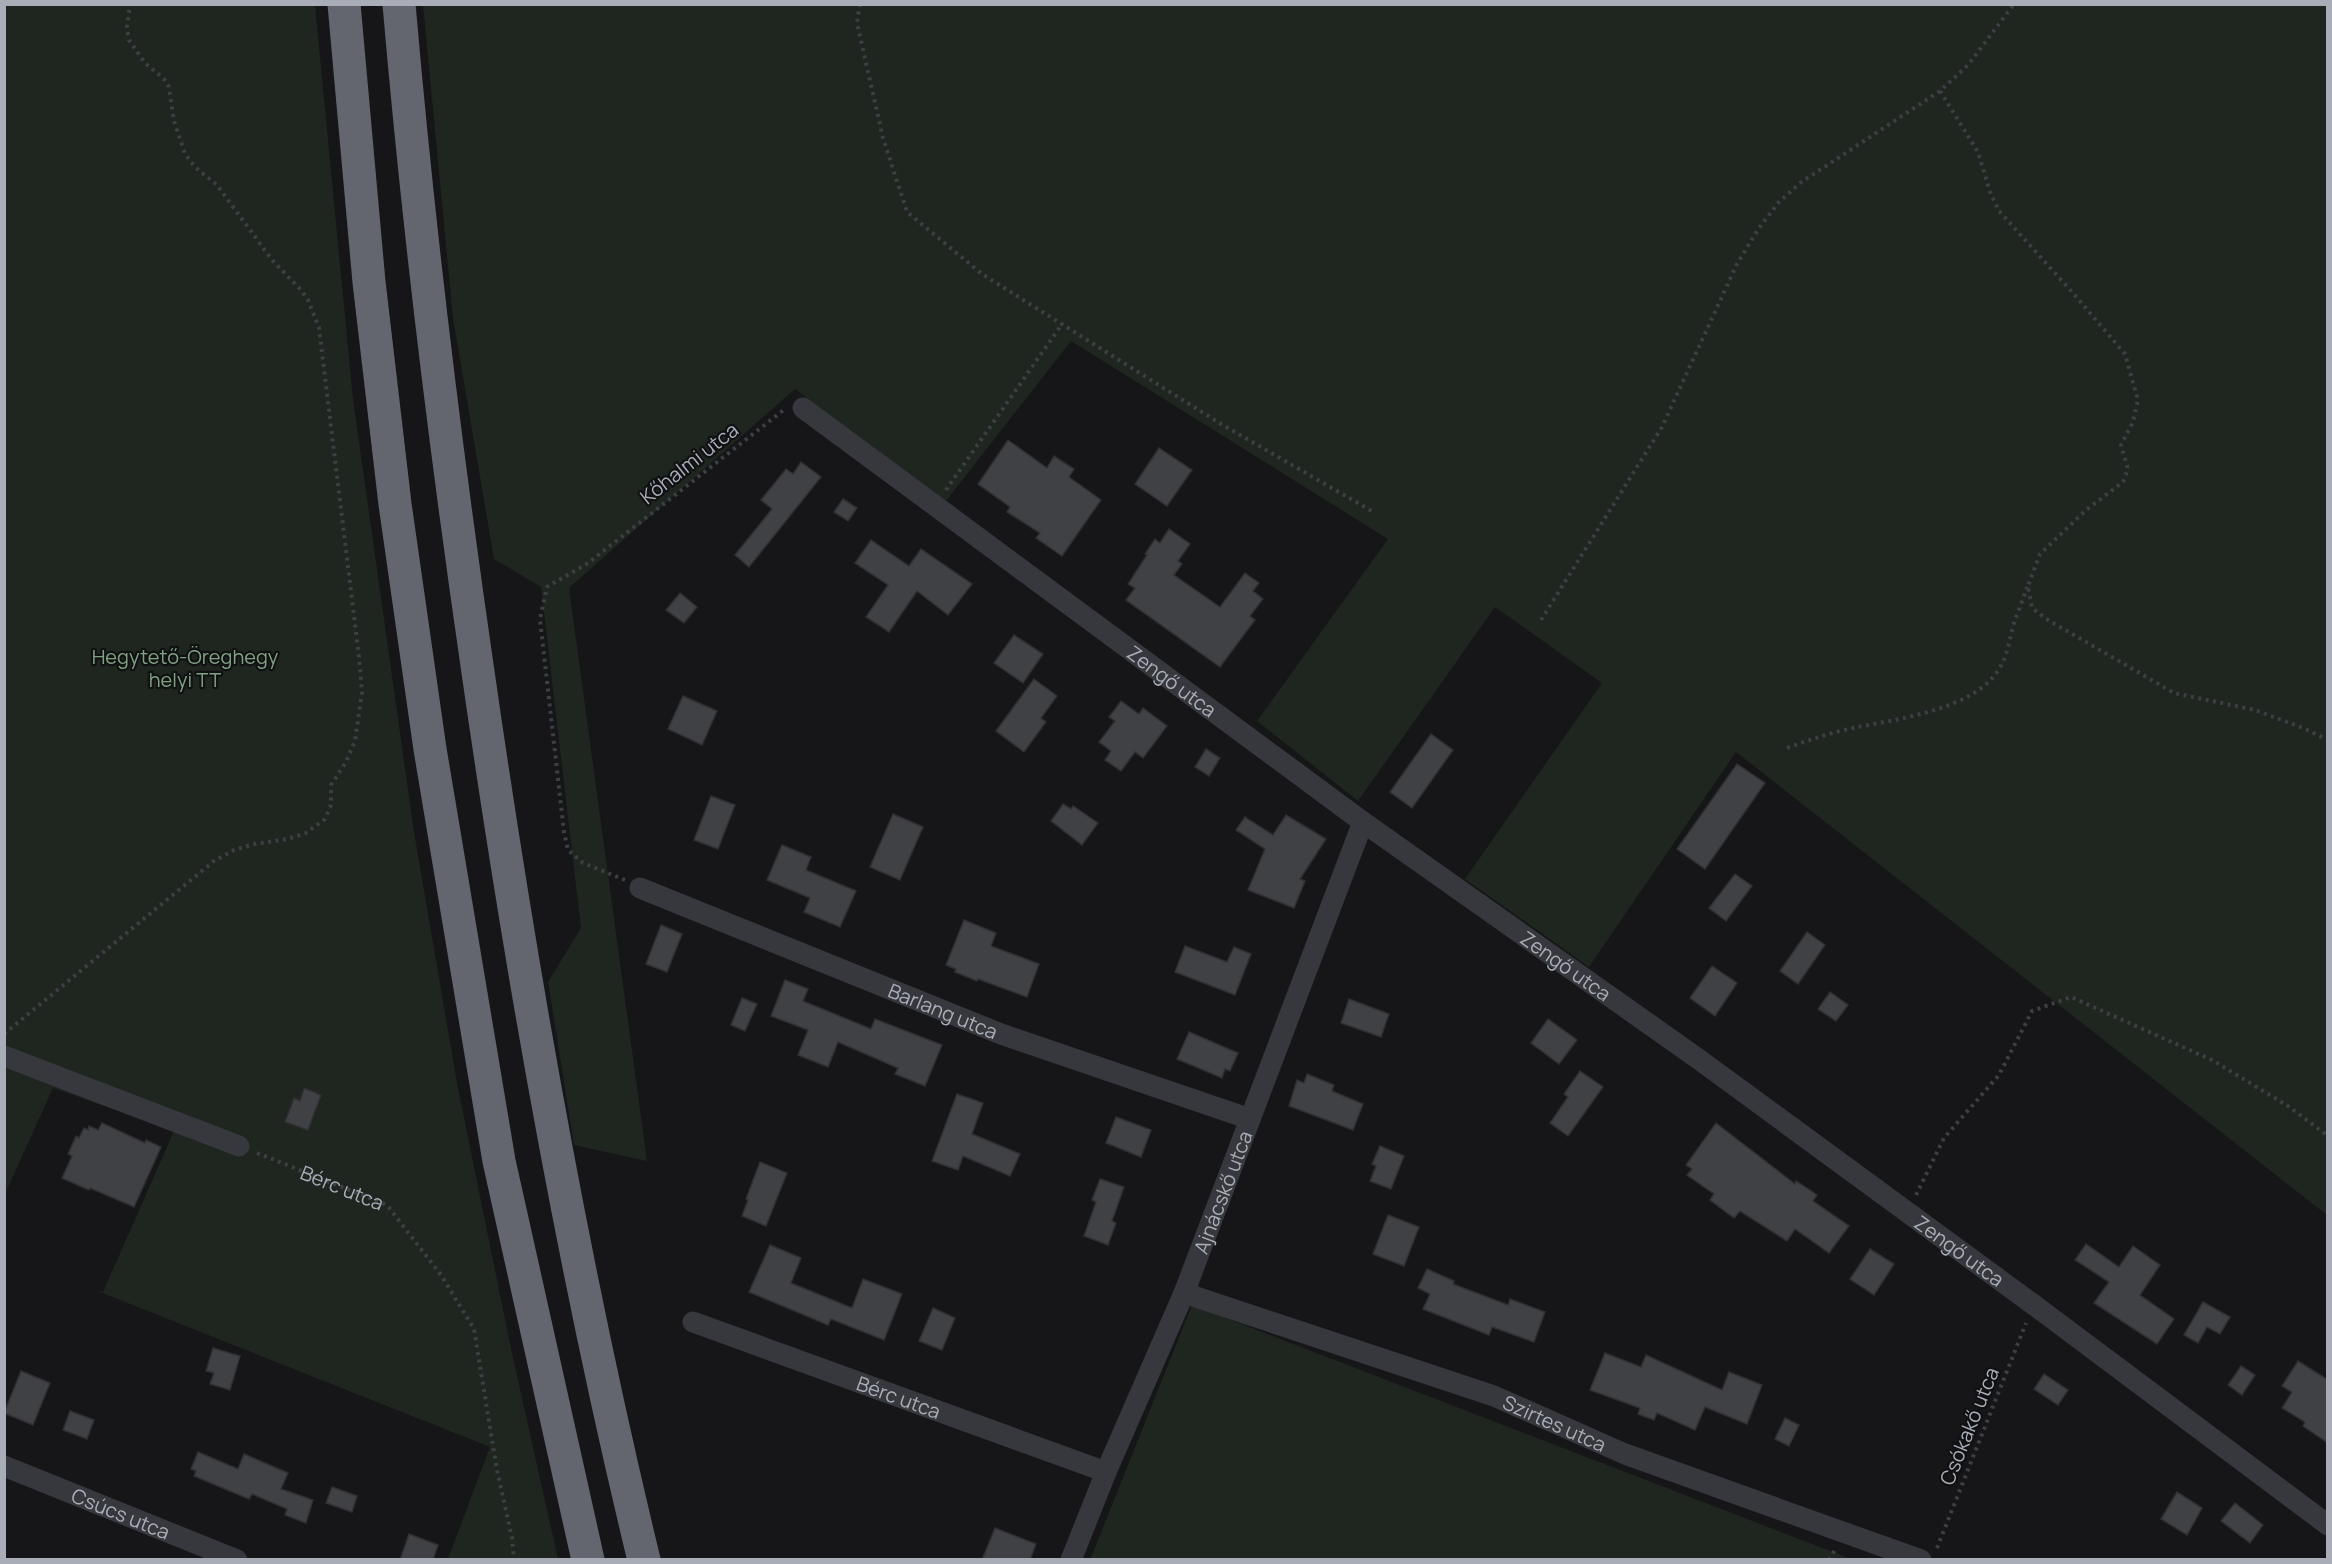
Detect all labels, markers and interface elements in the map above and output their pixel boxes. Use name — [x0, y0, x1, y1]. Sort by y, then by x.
street label: Kőhalmi utca — [634, 416, 744, 510]
street label: Zengő utca — [1122, 639, 1222, 723]
park label: Hegytető-Öreghegy helyi TT — [92, 643, 279, 693]
street label: Zengő utca — [1515, 924, 1617, 1007]
street label: Barlang utca — [884, 976, 1002, 1045]
street label: Ajnácskő utca — [1187, 1127, 1258, 1257]
street label: Bérc utca — [297, 1158, 388, 1216]
street label: Zengő utca — [1909, 1209, 2010, 1292]
street label: Csókakő utca — [1933, 1363, 2005, 1489]
street label: Bérc utca — [853, 1369, 945, 1424]
street label: Szirtes utca — [1499, 1388, 1611, 1458]
street label: Csúcs utca — [68, 1481, 174, 1545]

